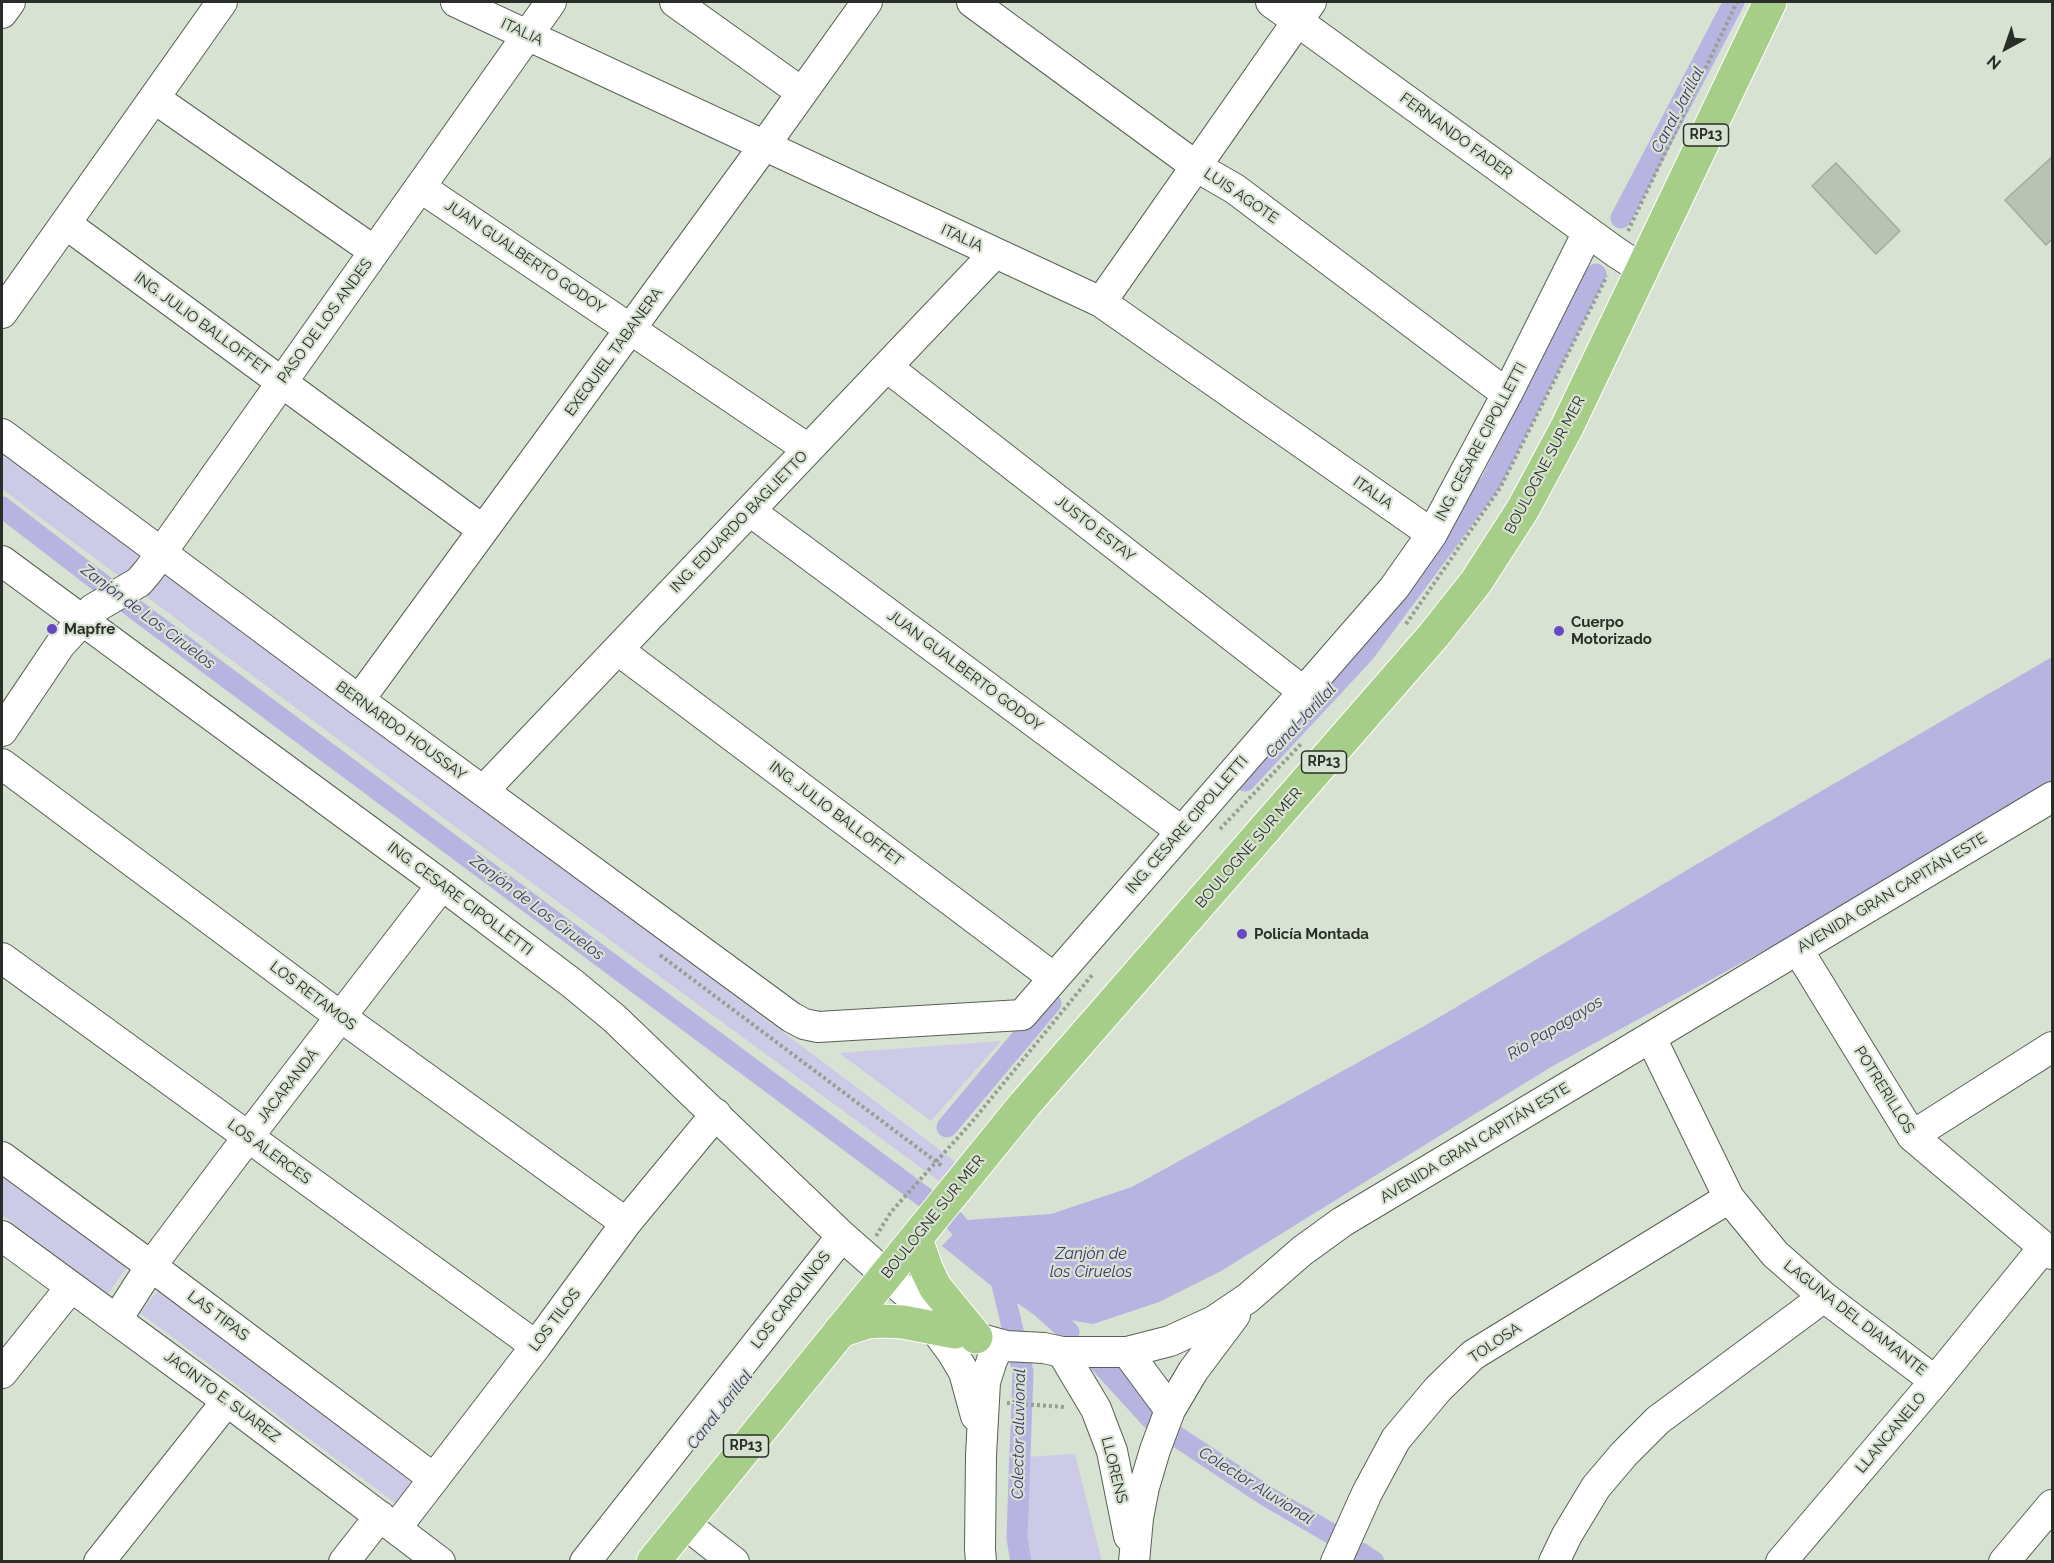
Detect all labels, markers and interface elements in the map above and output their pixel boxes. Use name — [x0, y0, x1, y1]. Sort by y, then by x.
street label: ITALIA — [498, 14, 546, 50]
north arrow — [1976, 18, 2036, 78]
text: N — [1983, 51, 2005, 73]
water label: Canal Jarillal — [1647, 64, 1709, 156]
street label: FERNANDO FADER — [1396, 89, 1516, 183]
road number: RP13 — [1684, 124, 1728, 146]
street label: LUIS AGOTE — [1200, 165, 1282, 227]
street label: JUAN GUALBERTO GODOY — [441, 196, 609, 318]
street label: ITALIA — [938, 220, 986, 256]
street label: PASO DE LOS ANDES — [274, 255, 376, 387]
street label: ING. JULIO BALLOFFET — [131, 269, 273, 379]
street label: EXEQUIEL TABANERA — [561, 284, 667, 420]
street label: ING. CESARE CIPOLLETTI — [1431, 360, 1531, 524]
street label: BOULOGNE SUR MER — [1501, 393, 1589, 537]
street label: ING. EDUARDO BAGLIETTO — [666, 447, 812, 597]
street label: ITALIA — [1350, 473, 1396, 513]
street label: JUSTO ESTAY — [1051, 492, 1139, 566]
water label: Zanjón de Los Ciruelos — [77, 560, 219, 674]
street label: JUAN GUALBERTO GODOY — [884, 607, 1046, 735]
place label: Cuerpo Motorizado — [1571, 613, 1652, 648]
place label: Mapfre — [64, 620, 115, 638]
marker: Mapfre — [45, 622, 59, 636]
marker: Cuerpo Motorizado — [1552, 624, 1566, 638]
street label: BERNARDO HOUSSAY — [332, 678, 470, 784]
water label: Canal Jarillal — [1262, 680, 1340, 762]
road number: RP13 — [1302, 751, 1346, 773]
street label: ING. CESARE CIPOLLETTI — [1122, 752, 1252, 898]
street label: ING. JULIO BALLOFFET — [766, 758, 906, 870]
street label: BOULOGNE SUR MER — [1192, 784, 1306, 912]
street label: AVENIDA GRAN CAPITÁN ESTE — [1794, 829, 1990, 957]
street label: ING. CESARE CIPOLLETTI — [384, 839, 536, 959]
water label: Zanjón de Los Ciruelos — [466, 851, 608, 965]
place label: Policía Montada — [1254, 925, 1369, 943]
marker: Policía Montada — [1235, 927, 1249, 941]
street label: LOS RETAMOS — [266, 958, 360, 1034]
water label: Río Papagayos — [1504, 992, 1606, 1064]
street label: POTRERILLOS — [1850, 1043, 1918, 1137]
street label: JACARANDÁ — [254, 1045, 322, 1127]
street label: AVENIDA GRAN CAPITÁN ESTE — [1377, 1079, 1573, 1207]
street label: LOS ALERCES — [224, 1116, 314, 1188]
street label: BOULOGNE SUR MER — [878, 1152, 988, 1282]
water label: Zanjón de los Ciruelos — [1050, 1244, 1132, 1282]
street label: LOS CAROLINOS — [748, 1248, 834, 1352]
street label: LAGUNA DEL DIAMANTE — [1780, 1257, 1930, 1379]
street label: LOS TILOS — [526, 1285, 584, 1355]
street label: LAS TIPAS — [184, 1287, 252, 1345]
street label: TOLOSA — [1466, 1319, 1524, 1367]
street label: JACINTO E. SUAREZ — [160, 1348, 284, 1446]
water label: Canal Jarillal — [683, 1367, 757, 1453]
water label: Colector aluvional — [1008, 1369, 1030, 1499]
street label: LLANCANELO — [1852, 1389, 1930, 1477]
road number: RP13 — [724, 1435, 768, 1457]
street label: LLORENS — [1097, 1435, 1131, 1505]
water label: Colector Aluvional — [1195, 1443, 1317, 1529]

